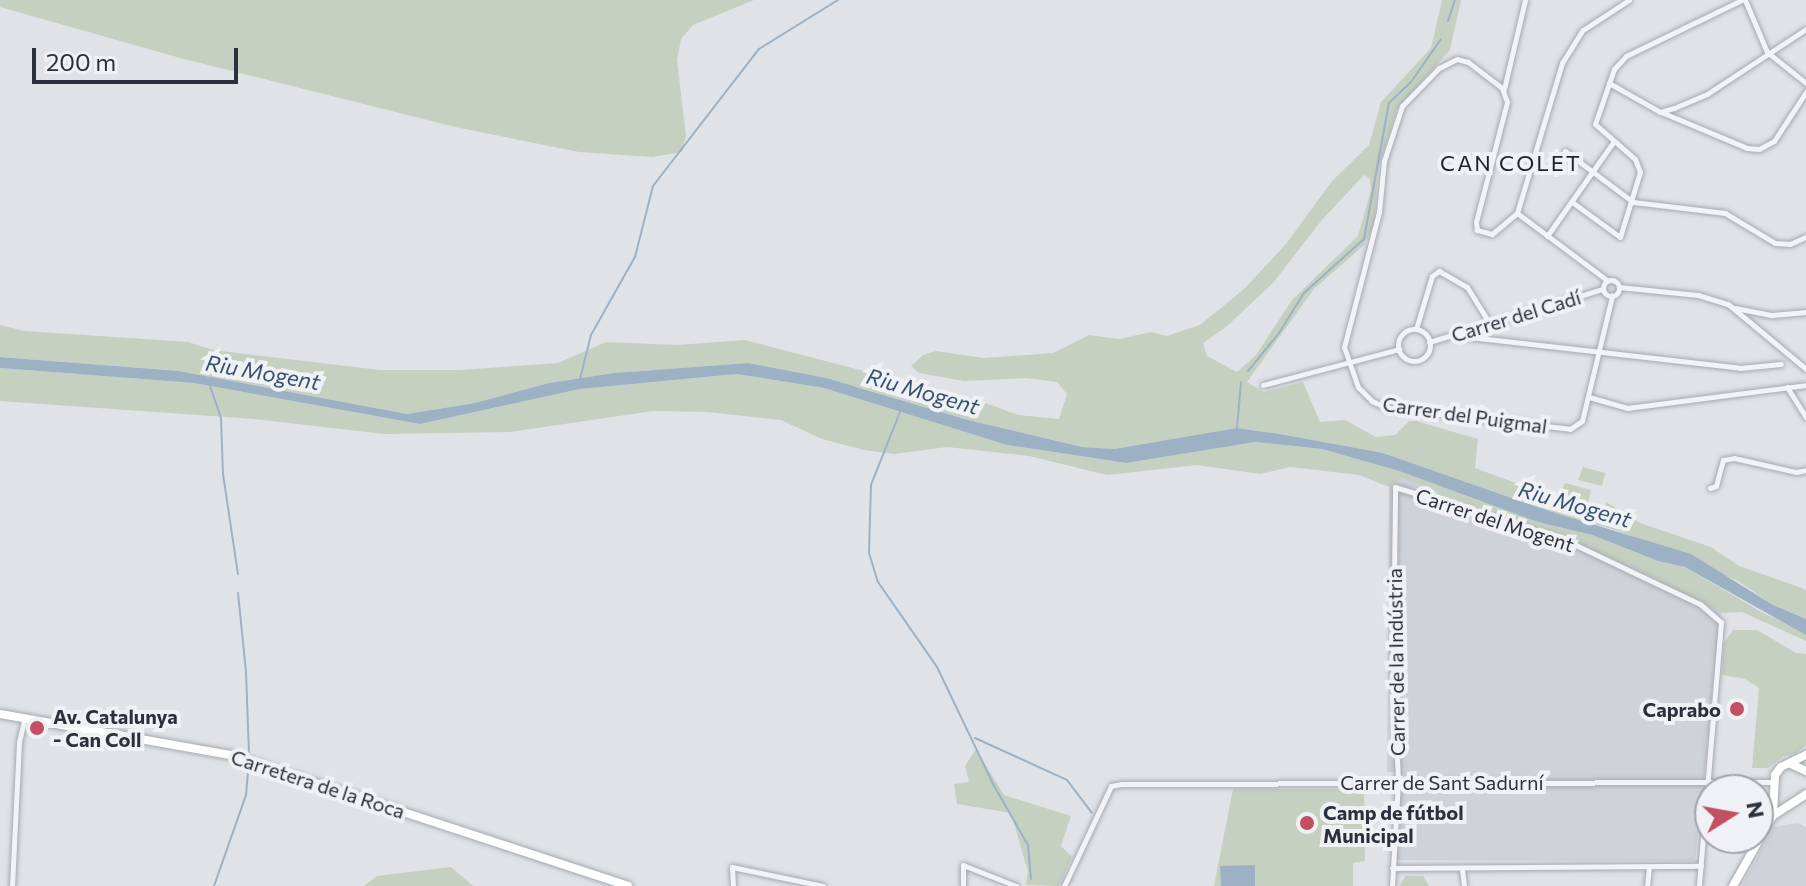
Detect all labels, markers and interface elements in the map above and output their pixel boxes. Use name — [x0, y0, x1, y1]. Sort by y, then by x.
scale bar — [36, 32, 242, 82]
text: 200 m — [46, 47, 116, 76]
district label: CAN COLET — [1440, 150, 1582, 176]
street label: Carrer del Cadí — [1448, 285, 1584, 347]
water label: Riu Mogent — [204, 349, 322, 395]
water label: Riu Mogent — [864, 362, 982, 420]
street label: Carrer del Puigmal — [1381, 392, 1549, 438]
water label: Riu Mogent — [1516, 475, 1634, 533]
street label: Carrer del Mogent — [1413, 483, 1577, 557]
street label: Carrer de la Indústria — [1382, 568, 1410, 756]
place label: Caprabo — [1643, 697, 1721, 721]
marker: Caprabo — [1728, 700, 1746, 718]
place label: Av. Catalunya - Can Coll — [53, 704, 178, 751]
marker: Av. Catalunya - Can Coll — [28, 719, 46, 737]
street label: Carretera de la Roca — [228, 745, 408, 823]
street label: Carrer de Sant Sadurní — [1340, 770, 1544, 794]
north arrow — [1694, 774, 1774, 854]
text: N — [1741, 799, 1771, 820]
place label: Camp de fútbol Municipal — [1323, 800, 1464, 847]
marker: Camp de fútbol Municipal — [1298, 814, 1316, 832]

